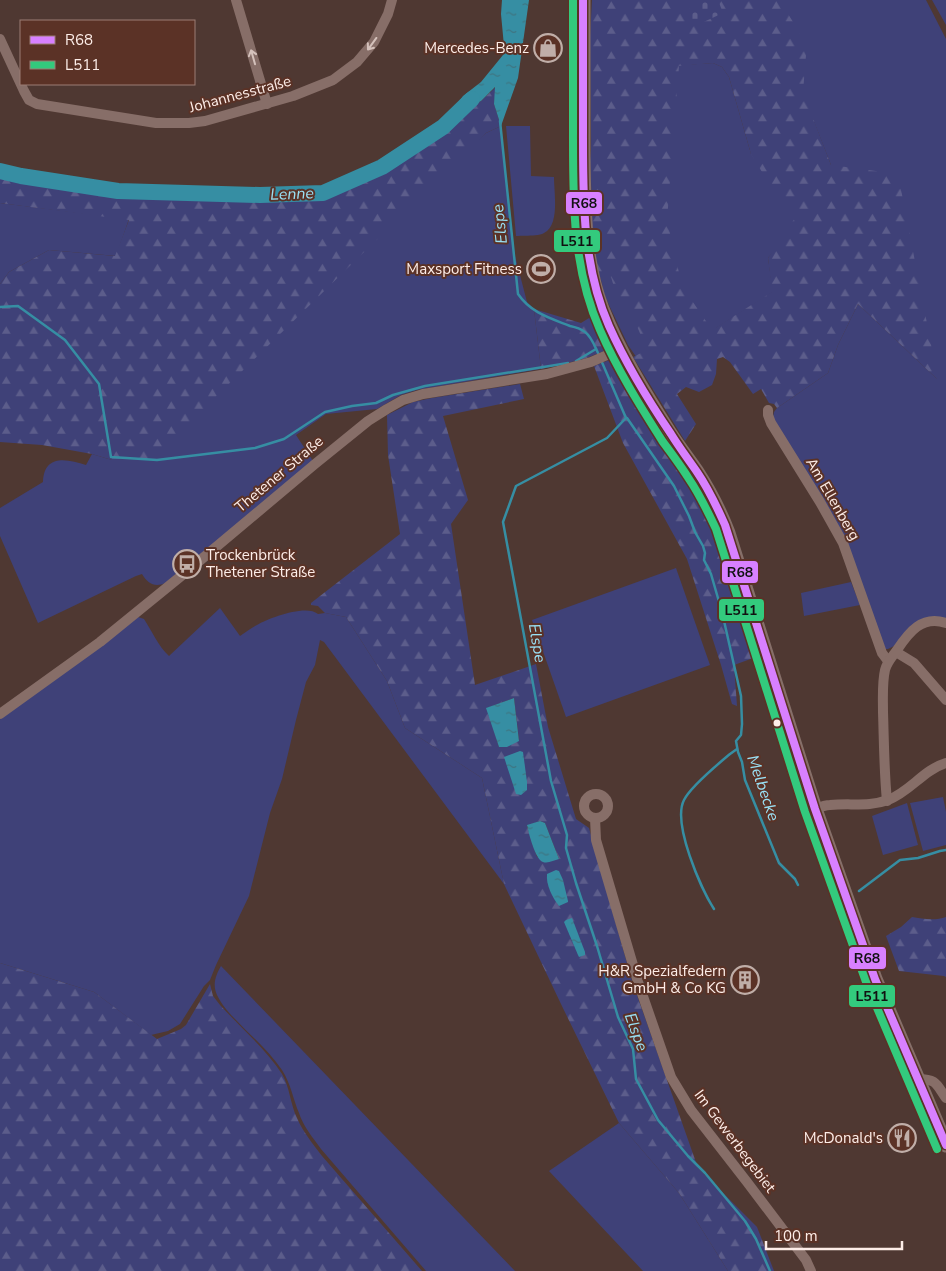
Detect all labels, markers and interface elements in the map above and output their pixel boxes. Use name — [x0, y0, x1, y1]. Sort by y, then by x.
legend — [20, 20, 195, 85]
text: R68 — [65, 30, 93, 50]
shop icon: Mercedes-Benz — [533, 33, 563, 63]
one-way arrow — [367, 37, 377, 51]
place label: Mercedes-Benz — [424, 38, 529, 58]
one-way arrow — [248, 49, 258, 65]
text: L511 — [65, 55, 100, 75]
street label: Johannesstraße — [186, 71, 293, 117]
water label: Lenne — [270, 182, 315, 206]
line badge: R68 — [565, 191, 603, 215]
text: R68 — [571, 194, 597, 213]
water label: Elspe — [487, 203, 513, 245]
line badge: L511 — [553, 229, 601, 253]
text: L511 — [560, 232, 594, 251]
sports icon: Maxsport Fitness — [526, 254, 556, 284]
place label: Maxsport Fitness — [406, 259, 522, 279]
street label: Thetener Straße — [231, 431, 327, 517]
street label: Am Ellenberg — [801, 454, 865, 544]
place label: Trockenbrück Thetener Straße — [206, 545, 315, 582]
bus stop icon: Trockenbrück Thetener Straße — [172, 549, 202, 579]
line badge: R68 — [721, 560, 759, 584]
text: R68 — [727, 563, 753, 582]
line badge: L511 — [718, 598, 765, 622]
text: L511 — [724, 601, 758, 620]
water label: Elspe — [523, 622, 551, 665]
unlabelled marker — [772, 718, 782, 728]
water label: Melbecke — [741, 752, 785, 824]
line badge: R68 — [848, 946, 887, 970]
text: R68 — [854, 949, 880, 968]
place label: H&R Spezialfedern GmbH & Co KG — [598, 961, 726, 998]
building icon: H&R Spezialfedern GmbH & Co KG — [730, 965, 760, 995]
line badge: L511 — [848, 984, 896, 1008]
text: L511 — [855, 987, 889, 1006]
water label: Elspe — [619, 1010, 653, 1055]
street label: Im Gewerbegebiet — [690, 1085, 781, 1197]
restaurant icon: McDonald's — [887, 1123, 917, 1153]
place label: McDonald's — [804, 1128, 883, 1148]
scale bar — [766, 1218, 902, 1250]
text: 100 m — [774, 1226, 818, 1246]

